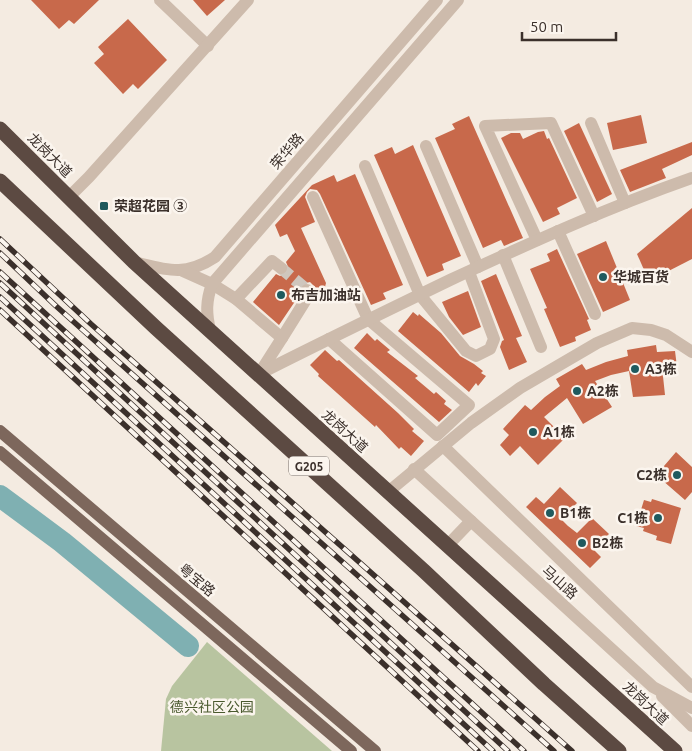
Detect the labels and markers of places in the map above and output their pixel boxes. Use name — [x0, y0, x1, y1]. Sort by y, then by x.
place label: 荣超花园 ③ — [114, 198, 187, 214]
marker: 荣超花园 ③ — [98, 200, 110, 212]
place label: 华城百货 — [613, 269, 669, 285]
marker: 华城百货 — [597, 271, 609, 283]
place label: 布吉加油站 — [291, 287, 361, 303]
marker: 布吉加油站 — [275, 289, 287, 301]
place label: A3栋 — [645, 361, 677, 377]
marker: A3栋 — [629, 363, 641, 375]
place label: A2栋 — [587, 383, 619, 399]
marker: A2栋 — [571, 385, 583, 397]
place label: A1栋 — [543, 424, 575, 440]
marker: A1栋 — [527, 426, 539, 438]
place label: C2栋 — [636, 467, 667, 483]
marker: C2栋 — [671, 469, 683, 481]
place label: B1栋 — [560, 505, 591, 521]
marker: B1栋 — [544, 507, 556, 519]
place label: C1栋 — [617, 510, 648, 526]
marker: C1栋 — [652, 512, 664, 524]
place label: B2栋 — [592, 535, 623, 551]
marker: B2栋 — [576, 537, 588, 549]

